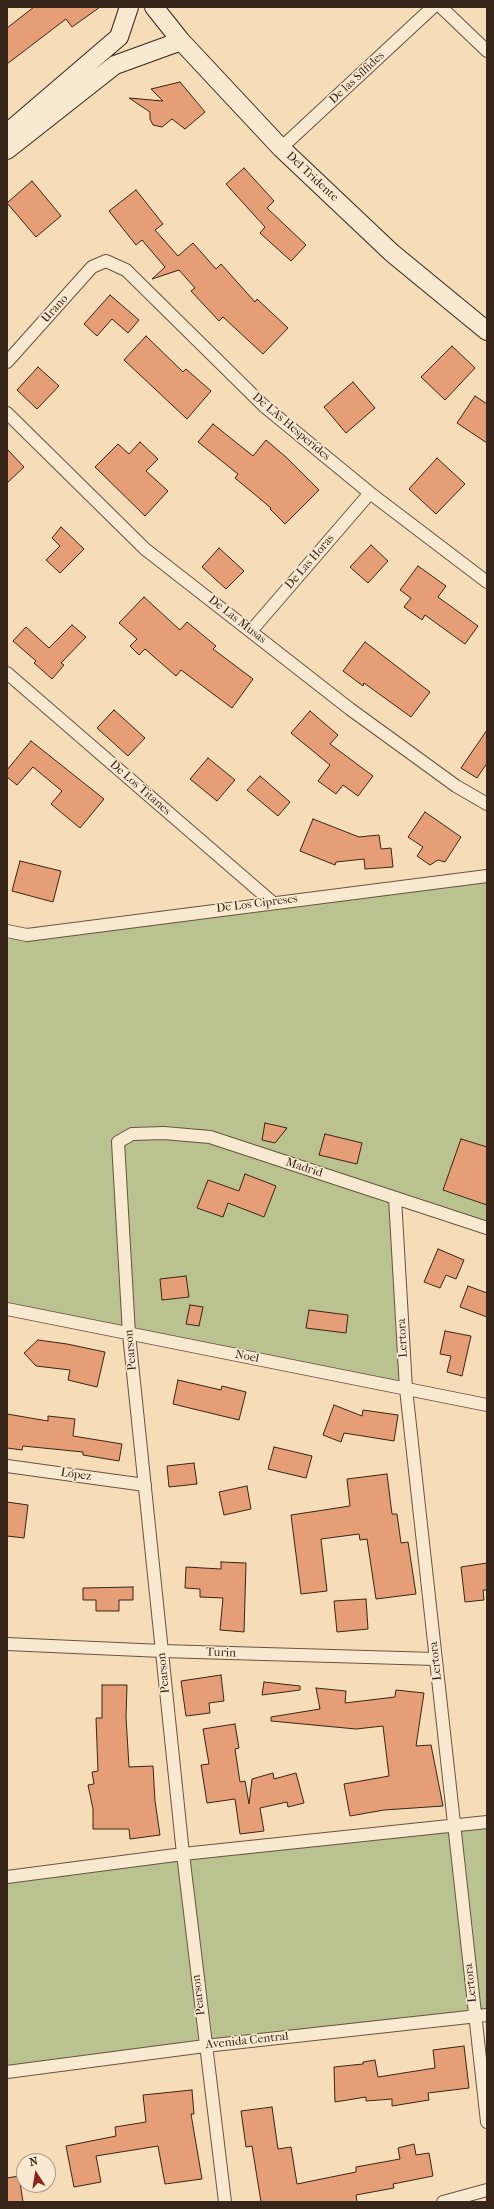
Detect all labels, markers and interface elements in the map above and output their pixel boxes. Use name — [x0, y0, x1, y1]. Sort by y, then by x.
street label: De las Sílfides — [326, 49, 388, 107]
street label: Del Tridente — [283, 149, 341, 205]
street label: Urano — [39, 292, 71, 326]
street label: De LAs Hesperides — [249, 390, 333, 464]
street label: De Las Horas — [282, 532, 338, 592]
street label: De Las Musas — [205, 593, 269, 647]
street label: De Los Titanes — [106, 757, 174, 819]
street label: De Los Cipreses — [216, 892, 298, 916]
street label: Madrid — [284, 1155, 324, 1181]
street label: Lertora — [395, 1318, 411, 1358]
street label: Pearson — [122, 1329, 140, 1371]
street label: Noel — [234, 1348, 260, 1366]
street label: López — [60, 1466, 92, 1484]
street label: Lertora — [427, 1641, 445, 1681]
street label: Turin — [206, 1645, 236, 1661]
street label: Pearson — [155, 1652, 173, 1694]
street label: Lertora — [462, 1963, 480, 2003]
street label: Pearson — [189, 1974, 209, 2016]
street label: Avenida Central — [205, 2029, 289, 2053]
north arrow — [16, 2153, 56, 2193]
text: N — [28, 2155, 39, 2169]

